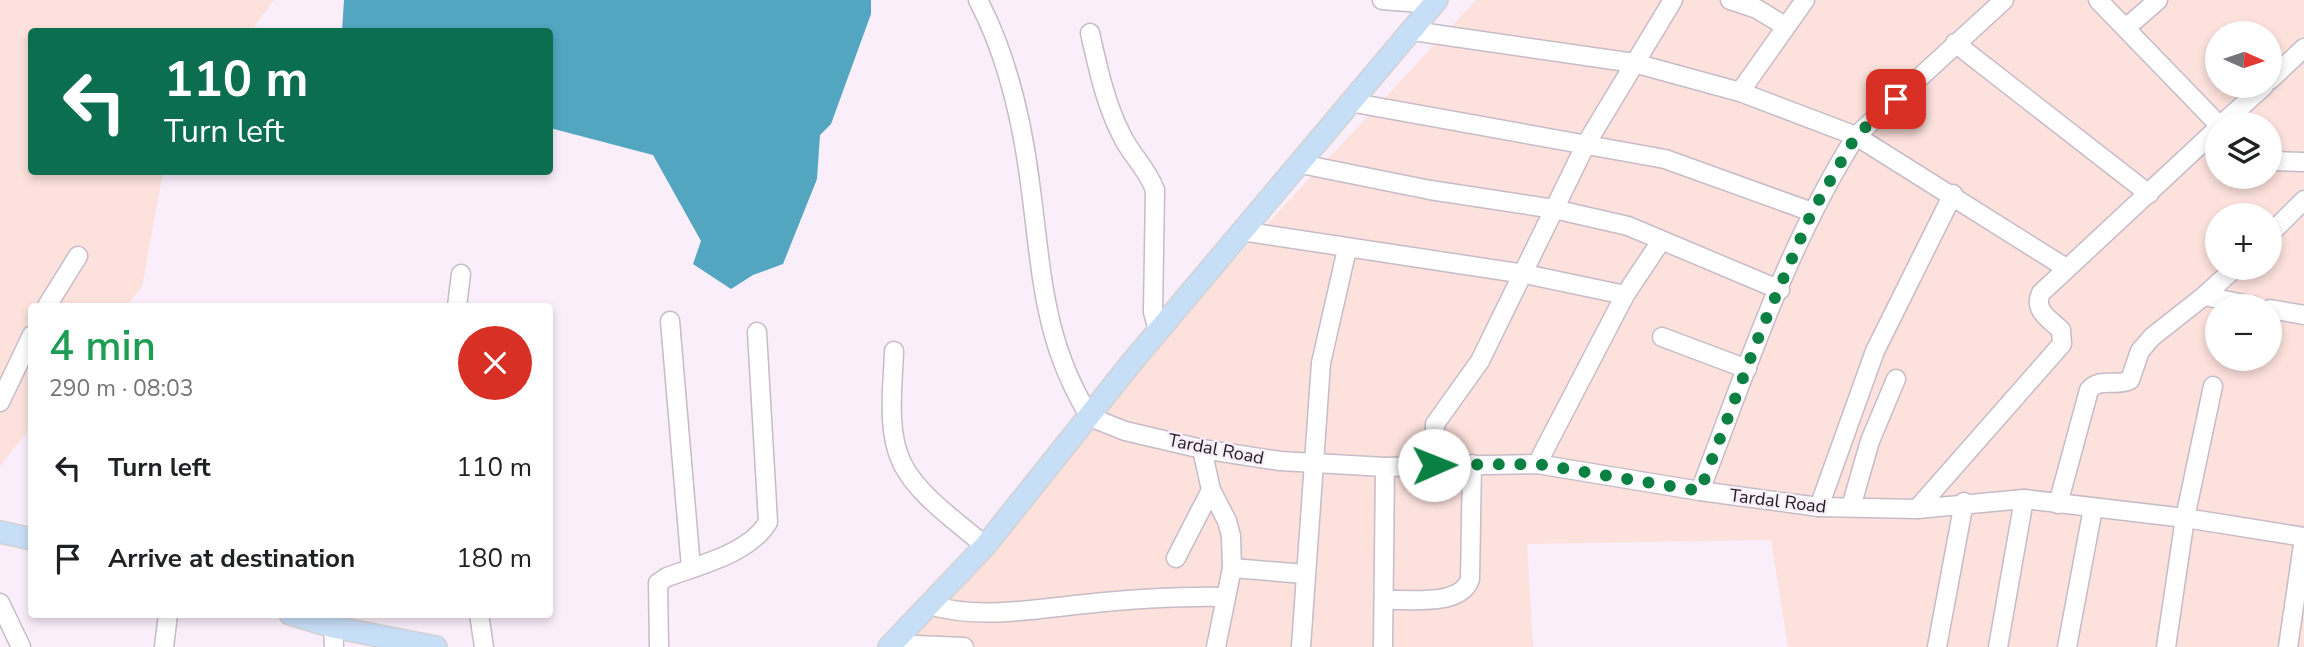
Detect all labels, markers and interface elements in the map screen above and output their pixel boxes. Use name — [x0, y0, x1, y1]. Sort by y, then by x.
north arrow — [2205, 21, 2282, 98]
map controls — [2205, 21, 2282, 371]
text: 110 m — [164, 46, 308, 113]
icon: left — [49, 56, 140, 147]
pin — [1866, 69, 1926, 129]
icon: arrive — [1877, 80, 1915, 118]
text: Turn left — [164, 110, 284, 153]
button: layers — [2205, 112, 2282, 189]
button: + — [2205, 203, 2282, 280]
button: − — [2205, 294, 2282, 371]
text: 4 min — [49, 318, 156, 375]
button: close — [458, 326, 532, 400]
text: 290 m · 08:03 — [49, 373, 194, 404]
street label: Tardal Road — [1166, 428, 1266, 470]
position arrow — [1397, 428, 1471, 502]
icon: left — [49, 449, 87, 487]
text: Turn left — [108, 450, 211, 485]
text: 110 m — [456, 450, 532, 485]
street label: Tardal Road — [1728, 483, 1828, 519]
icon: arrive — [49, 540, 87, 578]
text: Arrive at destination — [108, 541, 355, 576]
text: 180 m — [456, 541, 532, 576]

